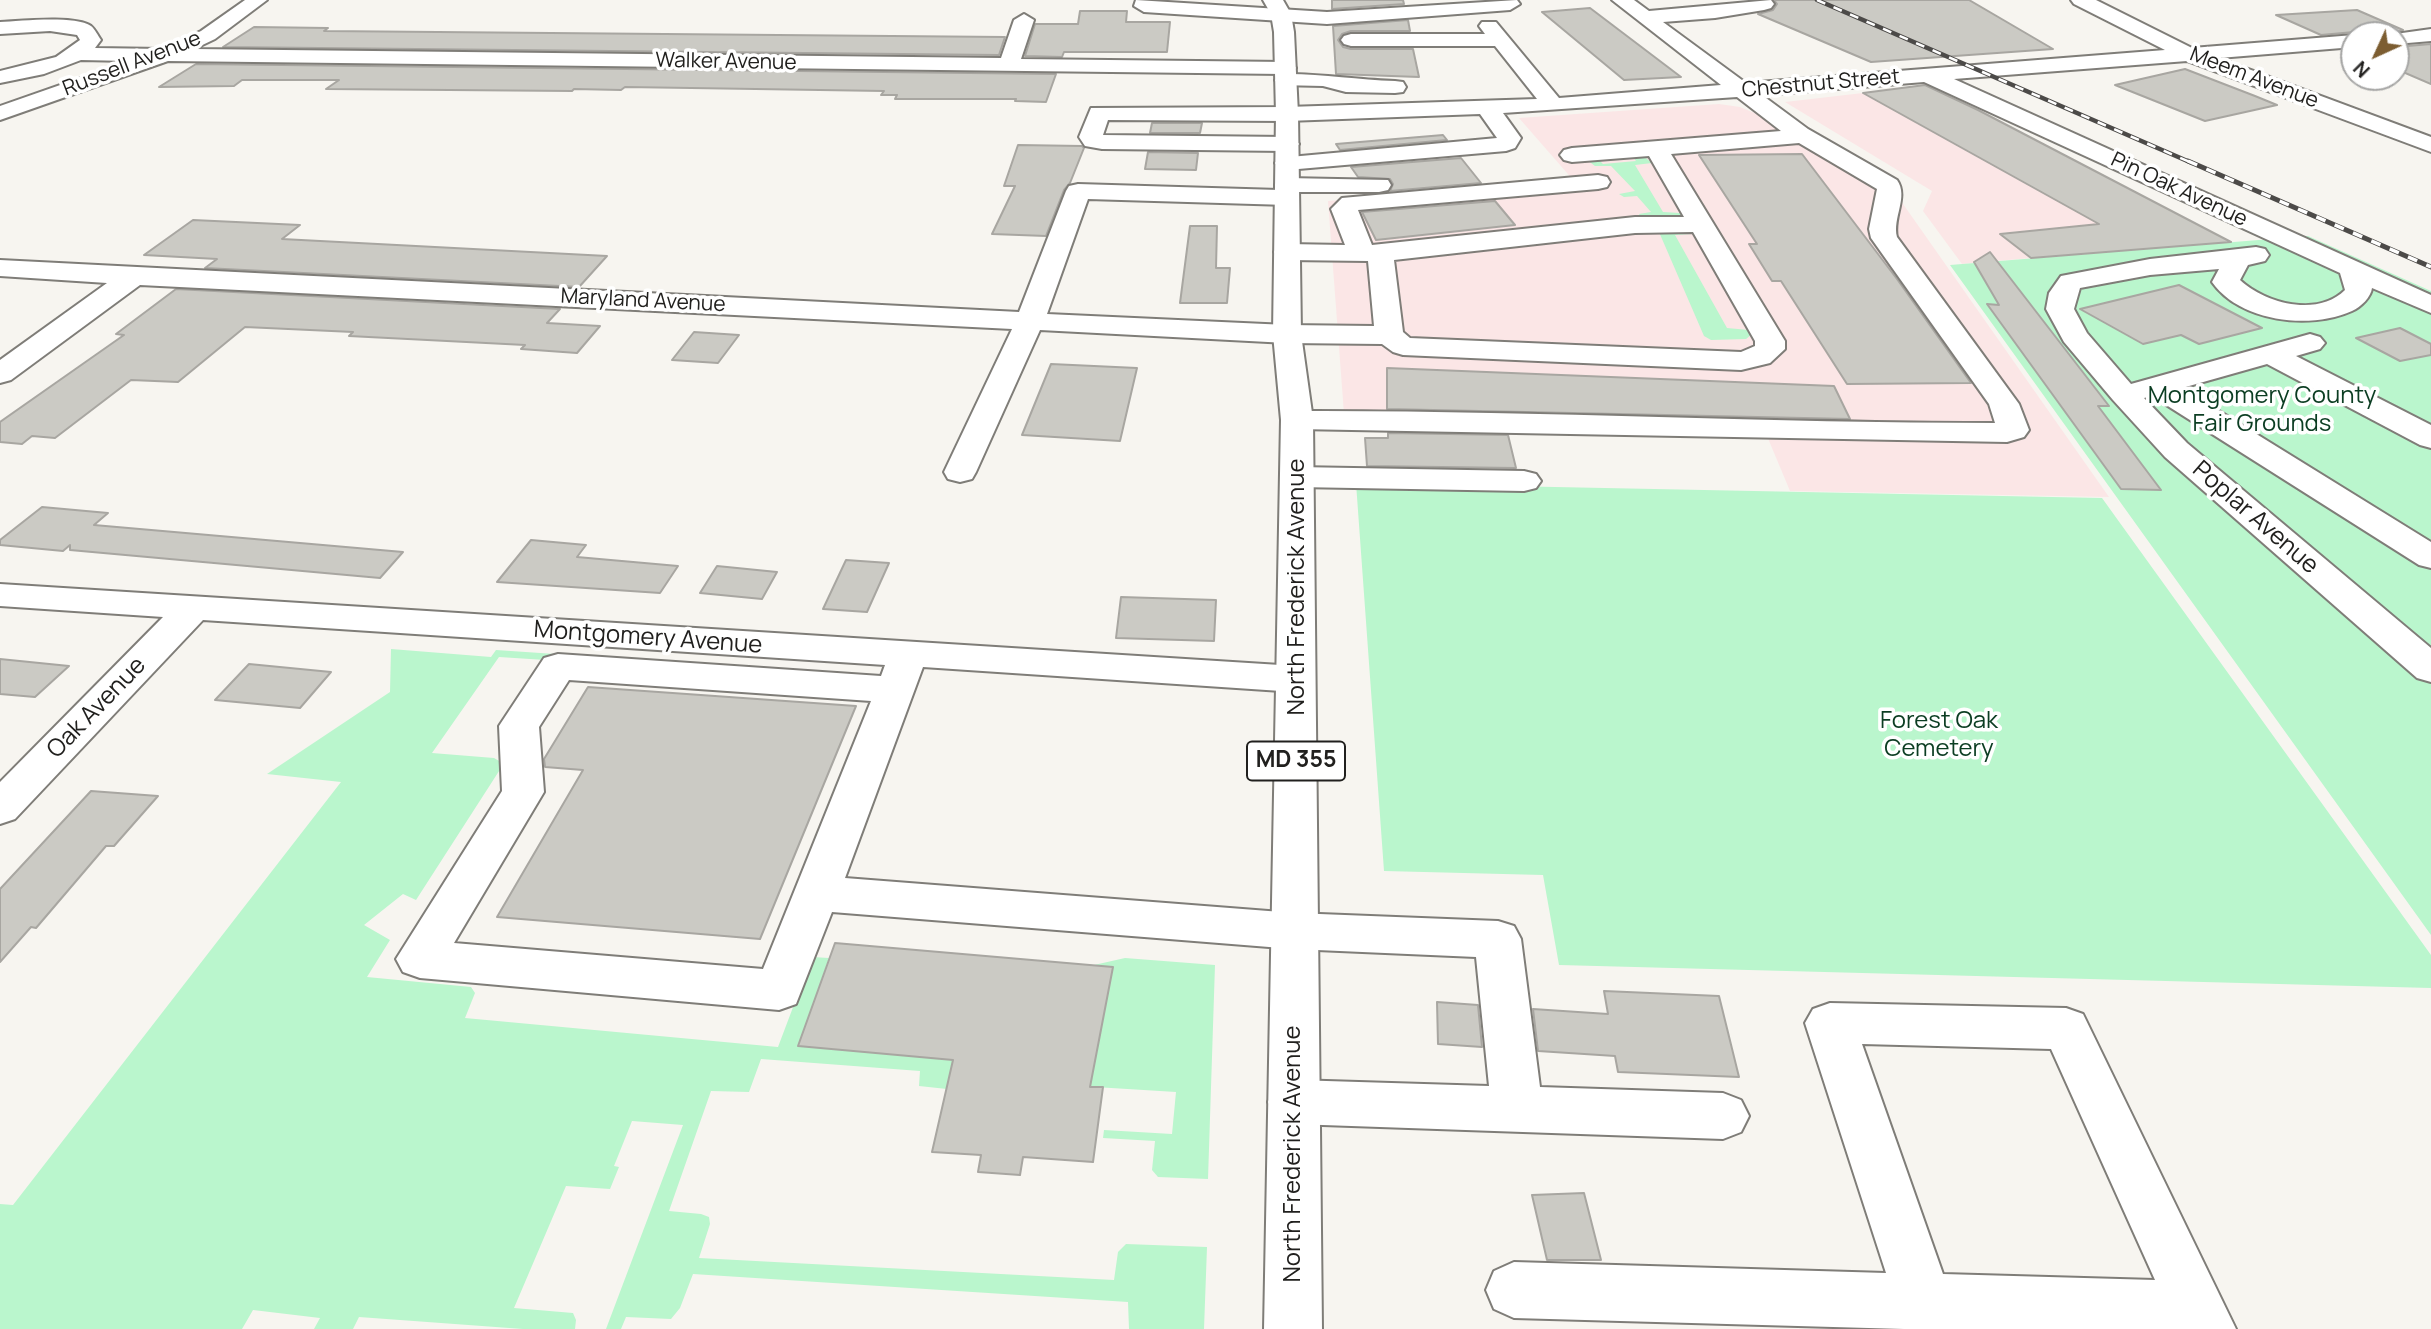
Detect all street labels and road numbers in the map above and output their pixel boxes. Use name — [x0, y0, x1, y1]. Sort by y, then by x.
street label: Russell Avenue — [59, 26, 205, 102]
street label: Meem Avenue — [2186, 42, 2322, 114]
street label: Walker Avenue — [655, 48, 797, 76]
street label: Chestnut Street — [1741, 65, 1901, 103]
street label: Pin Oak Avenue — [2107, 147, 2251, 233]
street label: Maryland Avenue — [560, 284, 726, 318]
street label: Poplar Avenue — [2186, 456, 2324, 580]
street label: North Frederick Avenue — [1283, 458, 1311, 716]
street label: Montgomery Avenue — [533, 616, 763, 660]
street label: Oak Avenue — [42, 651, 152, 765]
road number: MD 355 — [1247, 741, 1345, 780]
street label: North Frederick Avenue — [1279, 1025, 1307, 1283]

